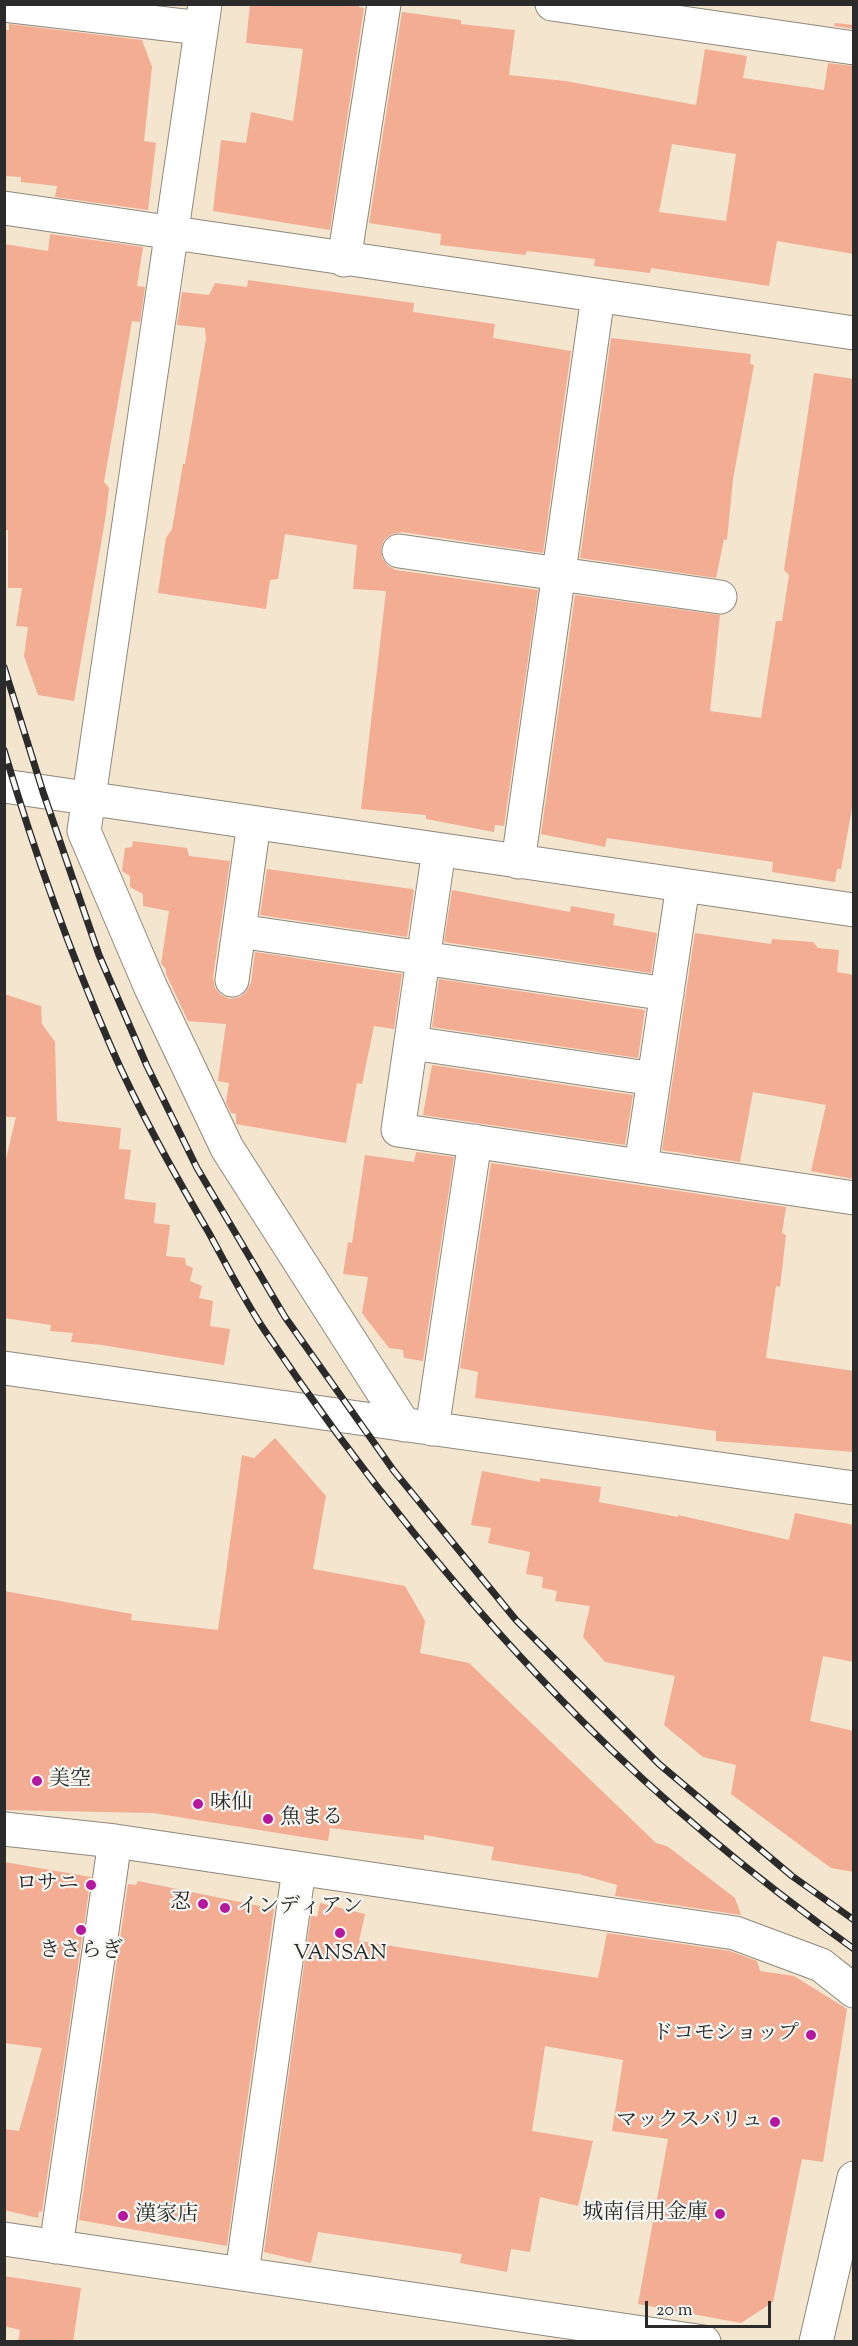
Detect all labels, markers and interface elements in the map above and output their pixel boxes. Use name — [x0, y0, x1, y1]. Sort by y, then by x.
place label: 美空 — [49, 1768, 91, 1794]
marker: 美空 — [30, 1774, 44, 1788]
place label: 味仙 — [210, 1791, 252, 1817]
marker: 味仙 — [191, 1797, 205, 1811]
place label: 魚まる — [280, 1806, 343, 1832]
marker: 魚まる — [261, 1812, 275, 1826]
place label: ロサニ — [16, 1872, 79, 1898]
marker: ロサニ — [84, 1878, 98, 1892]
place label: 忍 — [170, 1891, 191, 1917]
place label: インディアン — [237, 1895, 363, 1921]
marker: 忍 — [196, 1897, 210, 1911]
marker: インディアン — [218, 1901, 232, 1915]
marker: きさらぎ — [74, 1923, 88, 1937]
marker: VANSAN — [333, 1926, 347, 1940]
place label: きさらぎ — [39, 1939, 123, 1965]
place label: VANSAN — [293, 1942, 387, 1968]
place label: ドコモショップ — [652, 2022, 799, 2048]
marker: ドコモショップ — [804, 2028, 818, 2042]
place label: マックスバリュ — [616, 2109, 763, 2135]
marker: マックスバリュ — [768, 2115, 782, 2129]
place label: 城南信用金庫 — [582, 2201, 708, 2227]
place label: 漢家店 — [135, 2203, 198, 2229]
marker: 城南信用金庫 — [713, 2207, 727, 2221]
marker: 漢家店 — [116, 2209, 130, 2223]
scale bar — [648, 2289, 774, 2327]
text: 20 m — [656, 2298, 693, 2324]

